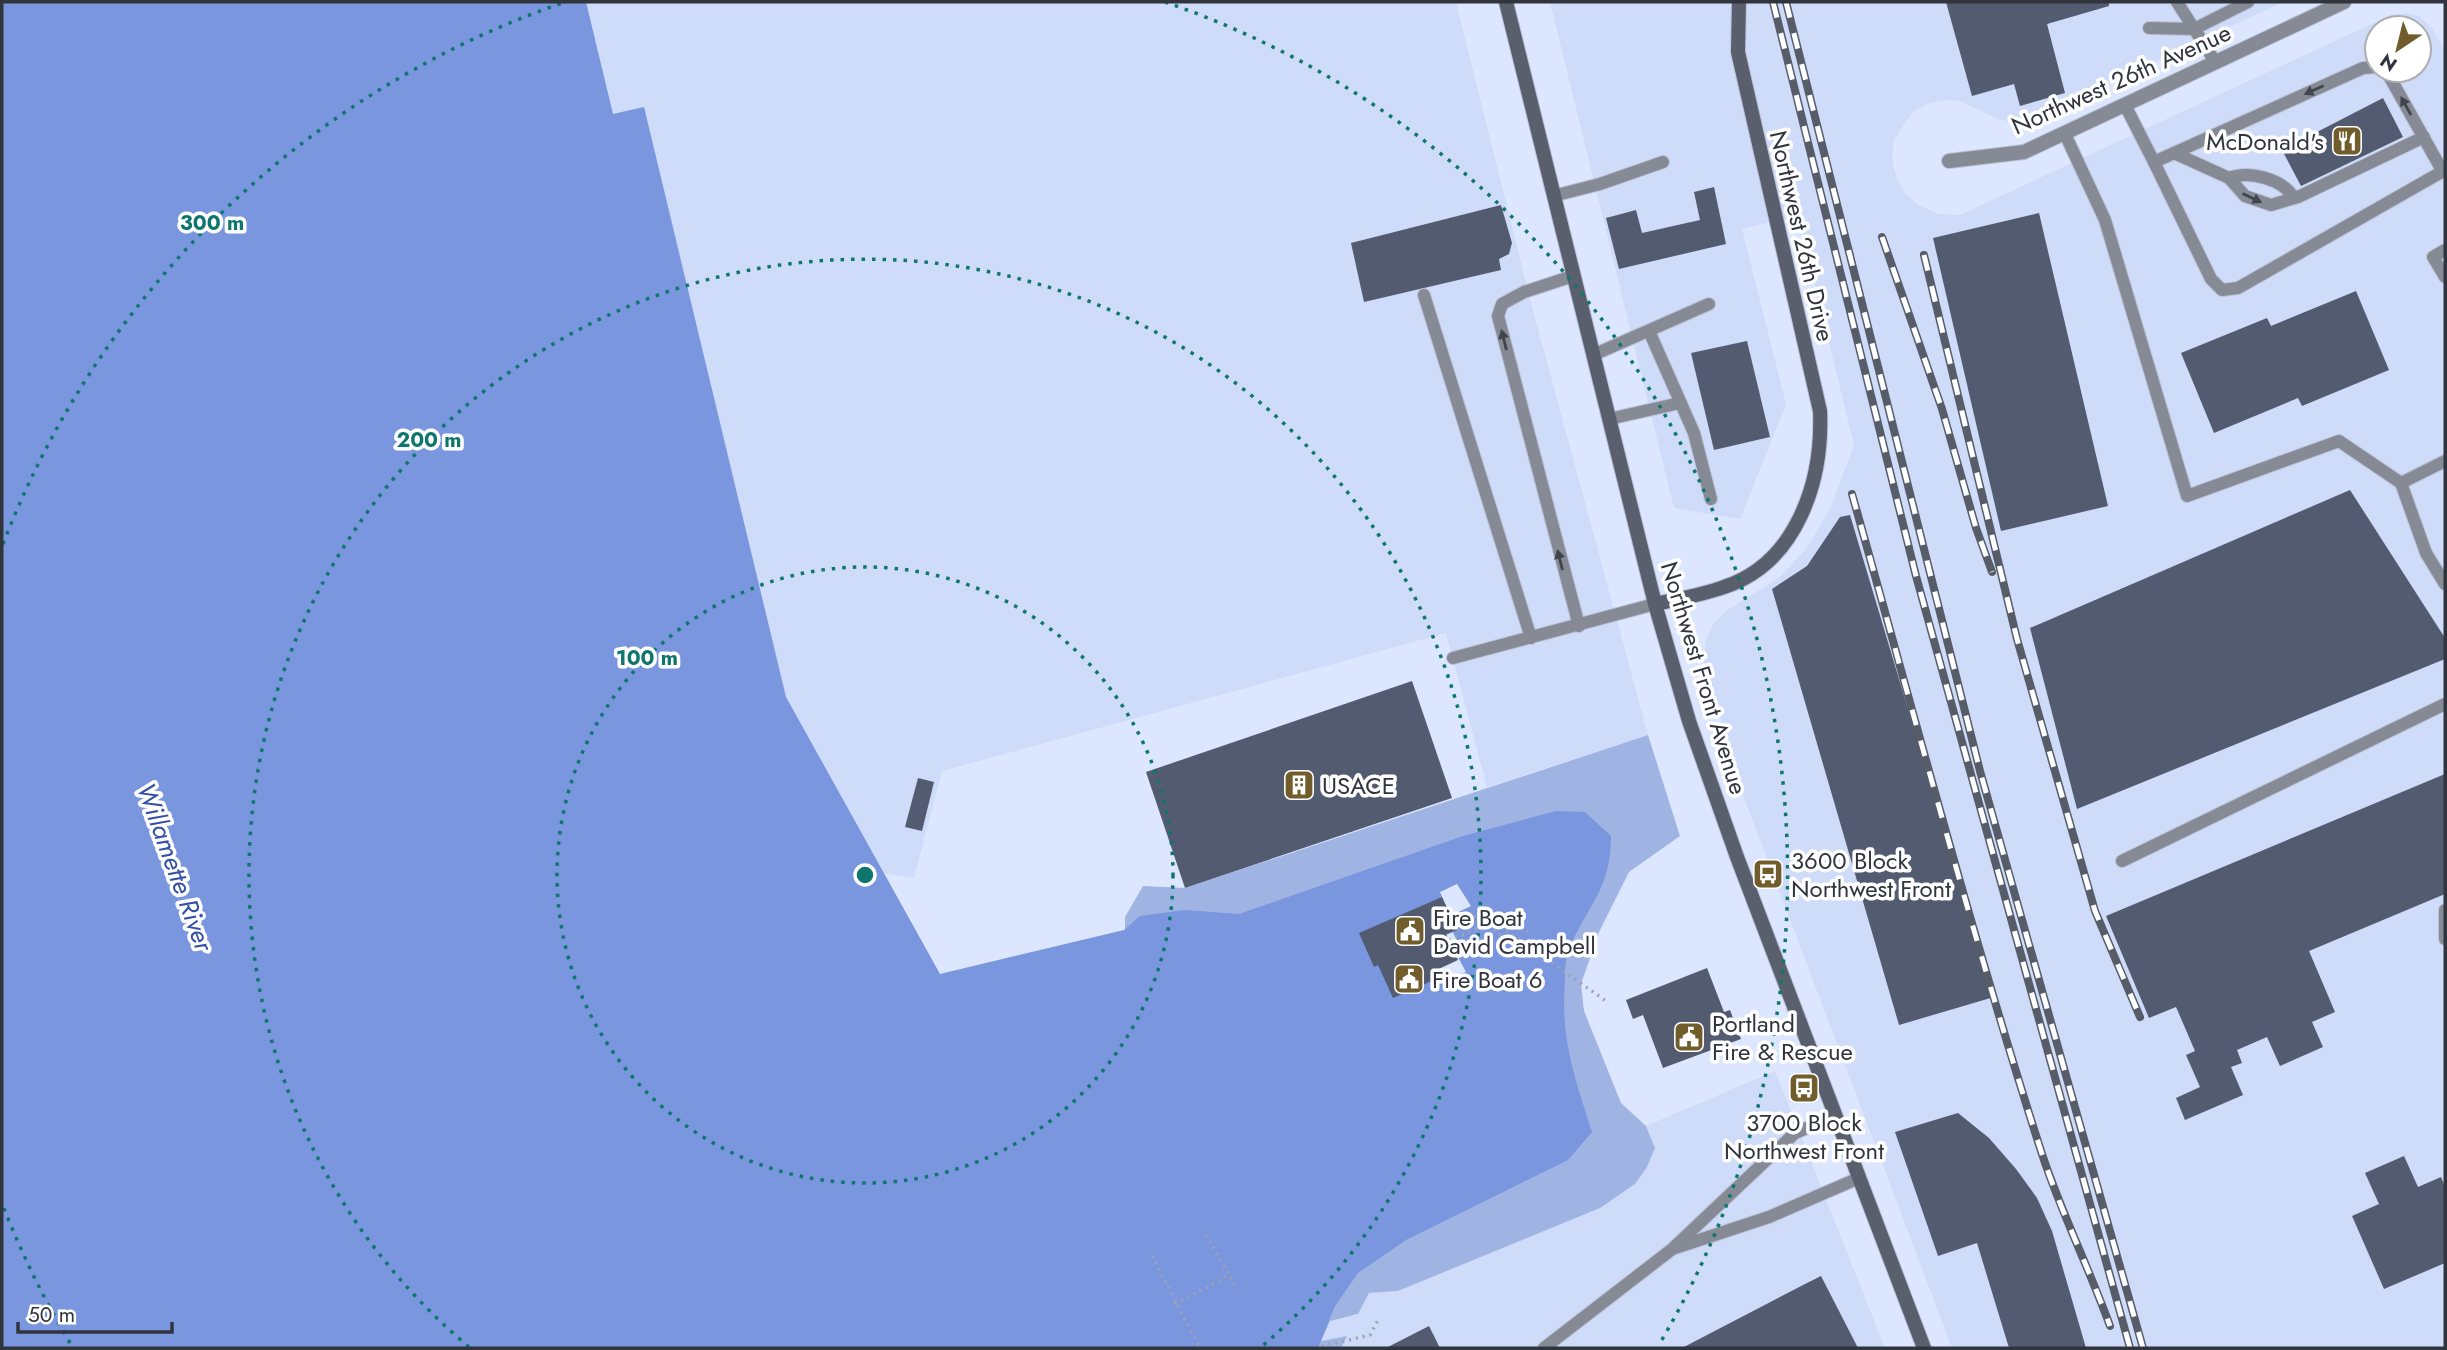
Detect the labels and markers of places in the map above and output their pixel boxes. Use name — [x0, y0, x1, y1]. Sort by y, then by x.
place label: McDonald's — [2206, 124, 2324, 159]
restaurant icon: McDonald's — [2330, 124, 2364, 158]
building icon: USACE — [1282, 768, 1316, 802]
place label: USACE — [1322, 768, 1395, 803]
place label: 3600 Block Northwest Front — [1791, 843, 1951, 906]
bus stop icon: 3600 Block Northwest Front — [1751, 857, 1785, 891]
centre of rings — [853, 863, 877, 887]
place label: Fire Boat David Campbell — [1433, 900, 1596, 963]
public building icon: Fire Boat David Campbell — [1393, 914, 1427, 948]
public building icon: Fire Boat 6 — [1392, 962, 1426, 996]
place label: Fire Boat 6 — [1432, 962, 1543, 997]
place label: Portland Fire & Rescue — [1712, 1006, 1853, 1069]
public building icon: Portland Fire & Rescue — [1672, 1020, 1706, 1054]
bus stop icon: 3700 Block Northwest Front — [1787, 1071, 1821, 1105]
place label: 3700 Block Northwest Front — [1724, 1105, 1884, 1168]

